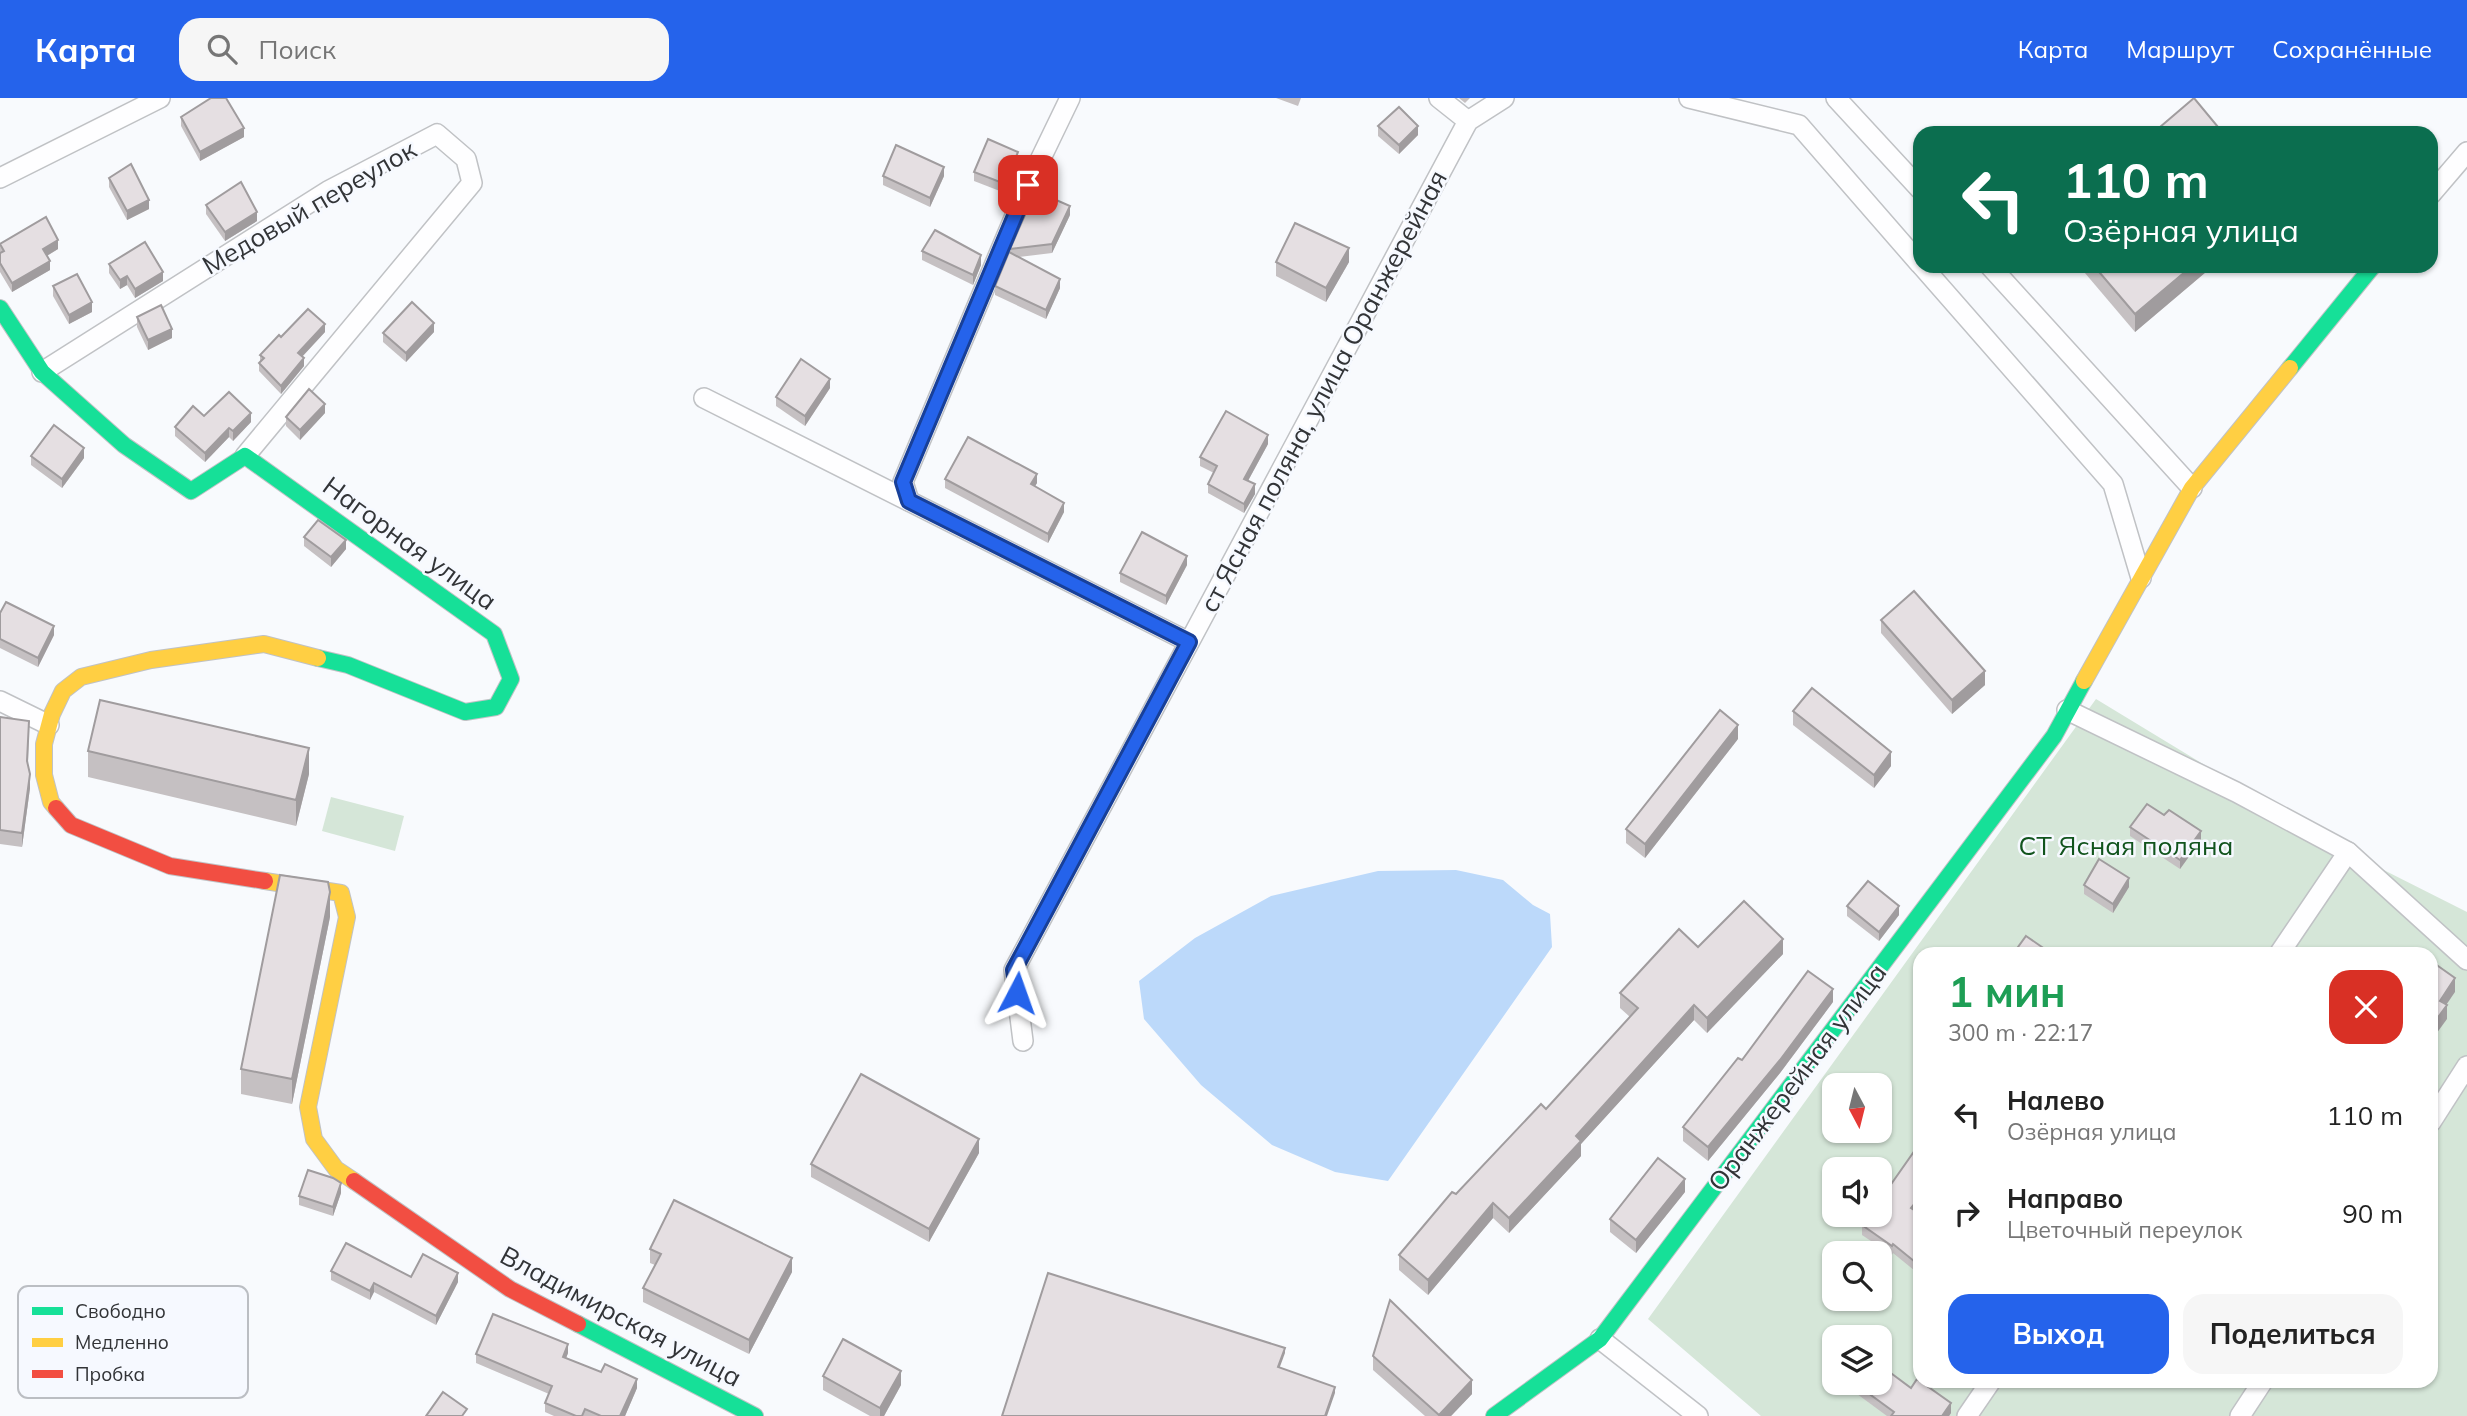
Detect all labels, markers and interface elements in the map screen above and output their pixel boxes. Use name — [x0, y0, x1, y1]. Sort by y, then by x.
search box — [179, 18, 669, 81]
text: Карта — [35, 29, 137, 70]
icon: search — [203, 30, 241, 68]
text: Поиск — [259, 33, 336, 66]
text: Карта — [2018, 34, 2088, 64]
text: Маршрут — [2126, 34, 2234, 64]
text: Сохранённые — [2272, 34, 2432, 64]
street label: Медовый переулок — [196, 132, 422, 282]
text: 110 m — [2063, 149, 2209, 210]
icon: left — [1948, 154, 2039, 245]
pin — [998, 155, 1058, 215]
street label: ст Ясная поляна, улица Оранжерейная — [1192, 164, 1454, 618]
icon: arrive — [1009, 166, 1047, 204]
text: Озёрная улица — [2063, 210, 2299, 250]
street label: Нагорная улица — [317, 469, 503, 617]
park label: СТ Ясная поляна — [2019, 829, 2233, 862]
position arrow — [980, 956, 1054, 1030]
street label: Оранжерейная улица — [1701, 957, 1893, 1197]
text: 1 мин — [1948, 965, 2066, 1018]
button: close — [2329, 970, 2403, 1044]
text: 300 m · 22:17 — [1948, 1018, 2093, 1047]
north arrow — [1822, 1073, 1892, 1143]
map controls — [1822, 1073, 1892, 1395]
text: Налево — [2007, 1084, 2105, 1117]
icon: left — [1948, 1096, 1986, 1134]
text: 110 m — [2327, 1099, 2403, 1132]
text: Озёрная улица — [2007, 1117, 2177, 1146]
button: sound — [1822, 1157, 1892, 1227]
text: Направо — [2007, 1182, 2123, 1215]
icon: right — [1948, 1194, 1986, 1232]
text: 90 m — [2342, 1197, 2403, 1230]
text: Цветочный переулок — [2007, 1215, 2242, 1244]
street label: Владимирская улица — [495, 1238, 747, 1394]
button: search — [1822, 1241, 1892, 1311]
legend — [18, 1286, 248, 1398]
button: Выход — [1948, 1294, 2169, 1374]
button: Поделиться — [2183, 1294, 2403, 1374]
text: Свободно — [75, 1299, 166, 1323]
button: layers — [1822, 1325, 1892, 1395]
text: Медленно — [75, 1330, 169, 1354]
text: Пробка — [75, 1362, 145, 1386]

